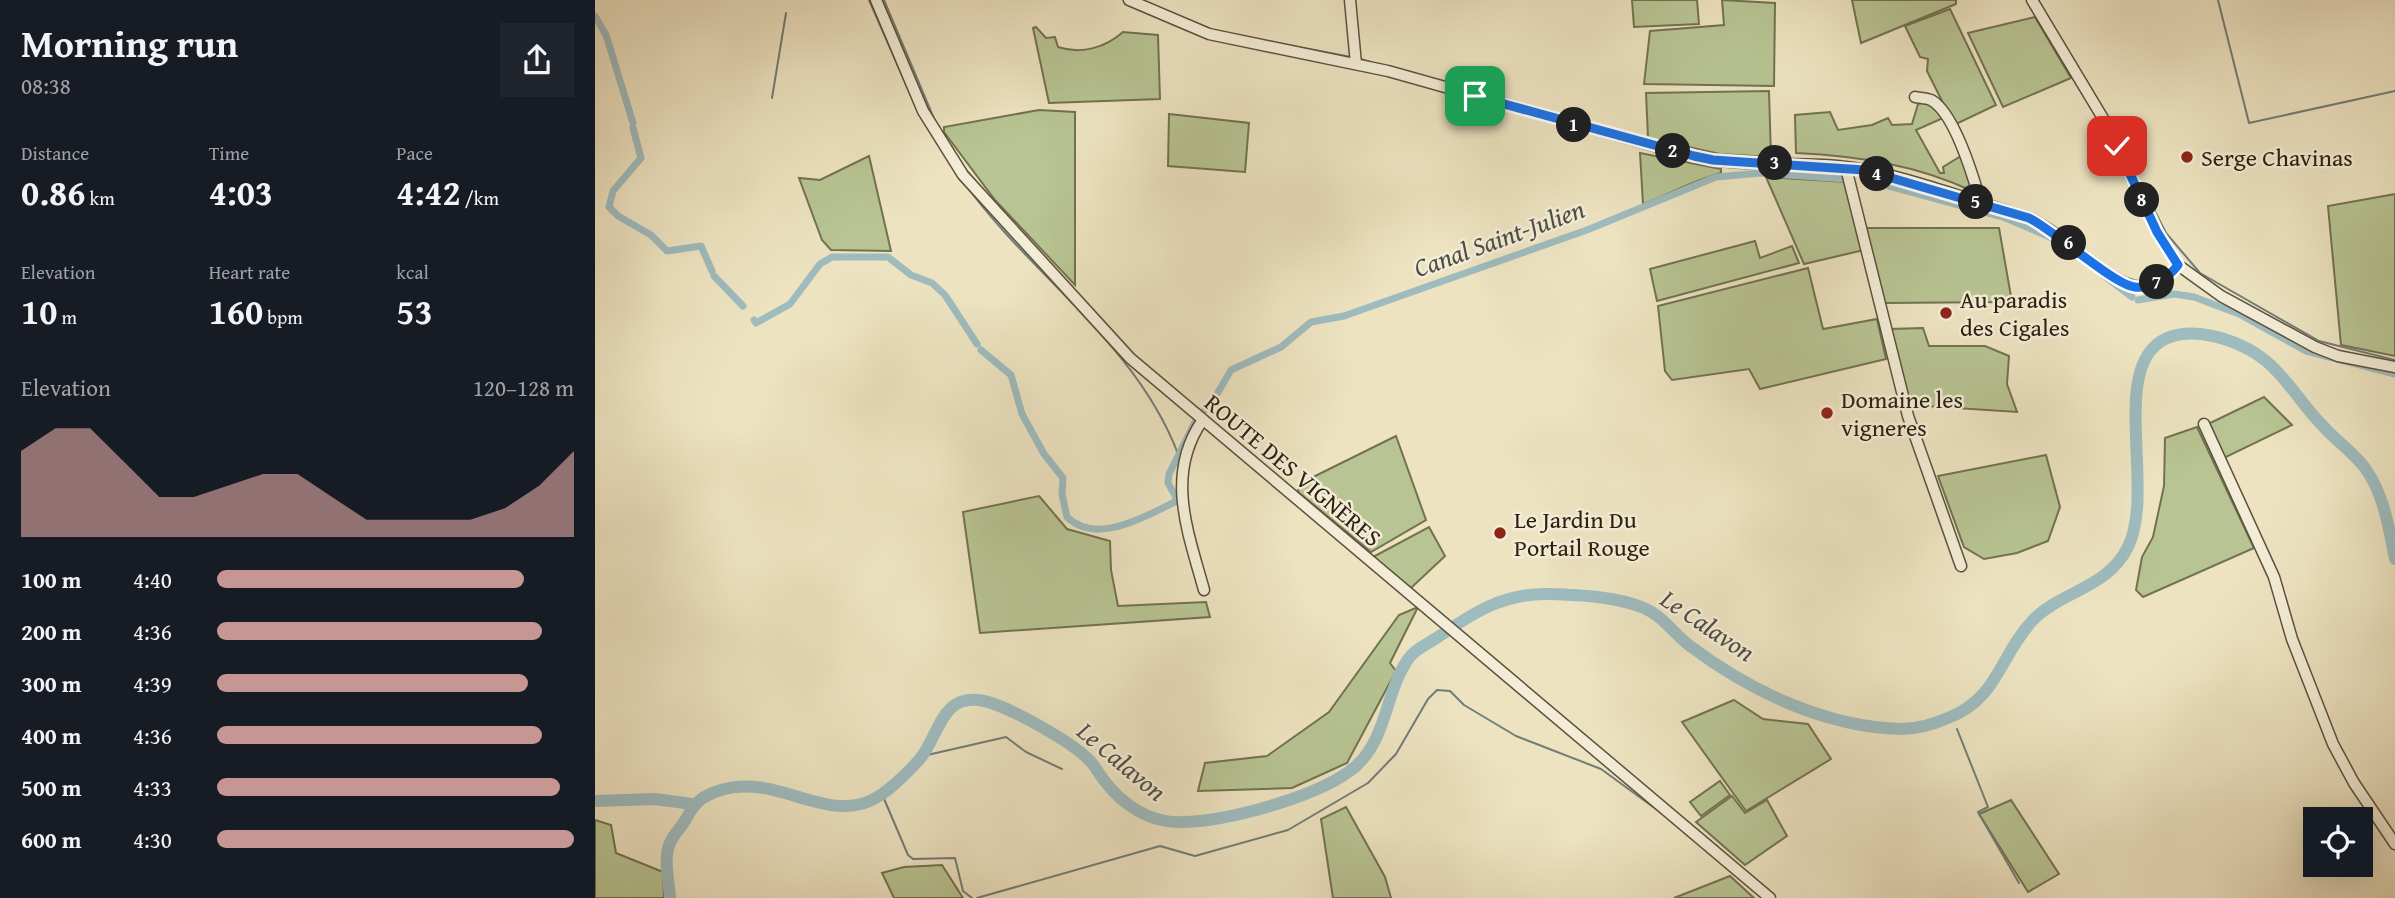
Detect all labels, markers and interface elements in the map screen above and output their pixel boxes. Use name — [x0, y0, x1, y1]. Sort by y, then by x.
text: Morning run — [21, 15, 238, 71]
button: share — [500, 23, 574, 97]
pin — [1445, 66, 1505, 126]
text: 08:38 — [21, 69, 71, 102]
icon: arrive — [1456, 77, 1494, 115]
pin: 1 — [1557, 108, 1591, 142]
text: 1 — [1569, 110, 1578, 138]
pin — [2087, 116, 2147, 176]
icon: check — [2098, 127, 2136, 165]
pin: 2 — [1655, 134, 1691, 168]
text: 2 — [1668, 136, 1677, 164]
text: Distance — [21, 139, 89, 167]
text: Time — [209, 139, 249, 167]
text: Pace — [396, 139, 433, 167]
place label: Serge Chavinas — [2201, 140, 2353, 175]
pin: 3 — [1757, 146, 1793, 180]
text: 3 — [1770, 148, 1779, 176]
marker: Serge Chavinas — [2179, 149, 2195, 165]
pin: 4 — [1859, 156, 1895, 192]
text: 4 — [1872, 159, 1881, 187]
text: 0.86 — [21, 167, 85, 218]
text: 4:03 — [209, 167, 273, 218]
text: 4:42 — [396, 167, 461, 218]
pin: 8 — [2125, 182, 2159, 218]
text: km — [85, 184, 115, 212]
text: /km — [461, 184, 499, 212]
pin: 5 — [1959, 184, 1993, 220]
text: 8 — [2137, 185, 2146, 213]
text: 5 — [1971, 187, 1980, 215]
water label: Canal Saint-Julien — [1408, 189, 1590, 287]
pin: 6 — [2051, 226, 2087, 260]
text: 6 — [2064, 228, 2073, 256]
text: Elevation — [21, 258, 95, 286]
text: Heart rate — [209, 258, 290, 286]
text: kcal — [396, 258, 429, 286]
pin: 7 — [2139, 264, 2175, 300]
text: 7 — [2152, 267, 2161, 295]
place label: Au paradis des Cigales — [1960, 282, 2069, 345]
text: 10 — [21, 286, 57, 337]
text: 160 — [209, 286, 263, 337]
text: 53 — [396, 286, 433, 337]
text: m — [57, 303, 77, 331]
text: bpm — [263, 303, 303, 331]
marker: Au paradis des Cigales — [1938, 305, 1954, 321]
text: Elevation — [21, 371, 111, 404]
text: 120–128 m — [473, 371, 574, 404]
place label: Domaine les vigneres — [1841, 382, 1963, 445]
street label: ROUTE DES VIGNÈRES — [1197, 385, 1389, 555]
marker: Domaine les vigneres — [1819, 405, 1835, 421]
place label: Le Jardin Du Portail Rouge — [1514, 502, 1650, 565]
marker: Le Jardin Du Portail Rouge — [1492, 525, 1508, 541]
text: 100 m — [21, 563, 82, 596]
text: 4:40 — [133, 563, 172, 596]
water label: Le Calavon — [1652, 579, 1763, 671]
text: 200 m — [21, 615, 82, 648]
text: 4:36 — [133, 615, 172, 648]
text: 300 m — [21, 667, 82, 700]
text: 4:39 — [133, 667, 172, 700]
water label: Le Calavon — [1068, 711, 1175, 810]
text: 400 m — [21, 719, 82, 752]
text: 4:36 — [133, 719, 172, 752]
text: 500 m — [21, 771, 82, 804]
text: 4:33 — [133, 771, 172, 804]
map controls — [2303, 807, 2373, 877]
button: locate — [2303, 807, 2373, 877]
text: 600 m — [21, 823, 82, 856]
text: 4:30 — [133, 823, 172, 856]

